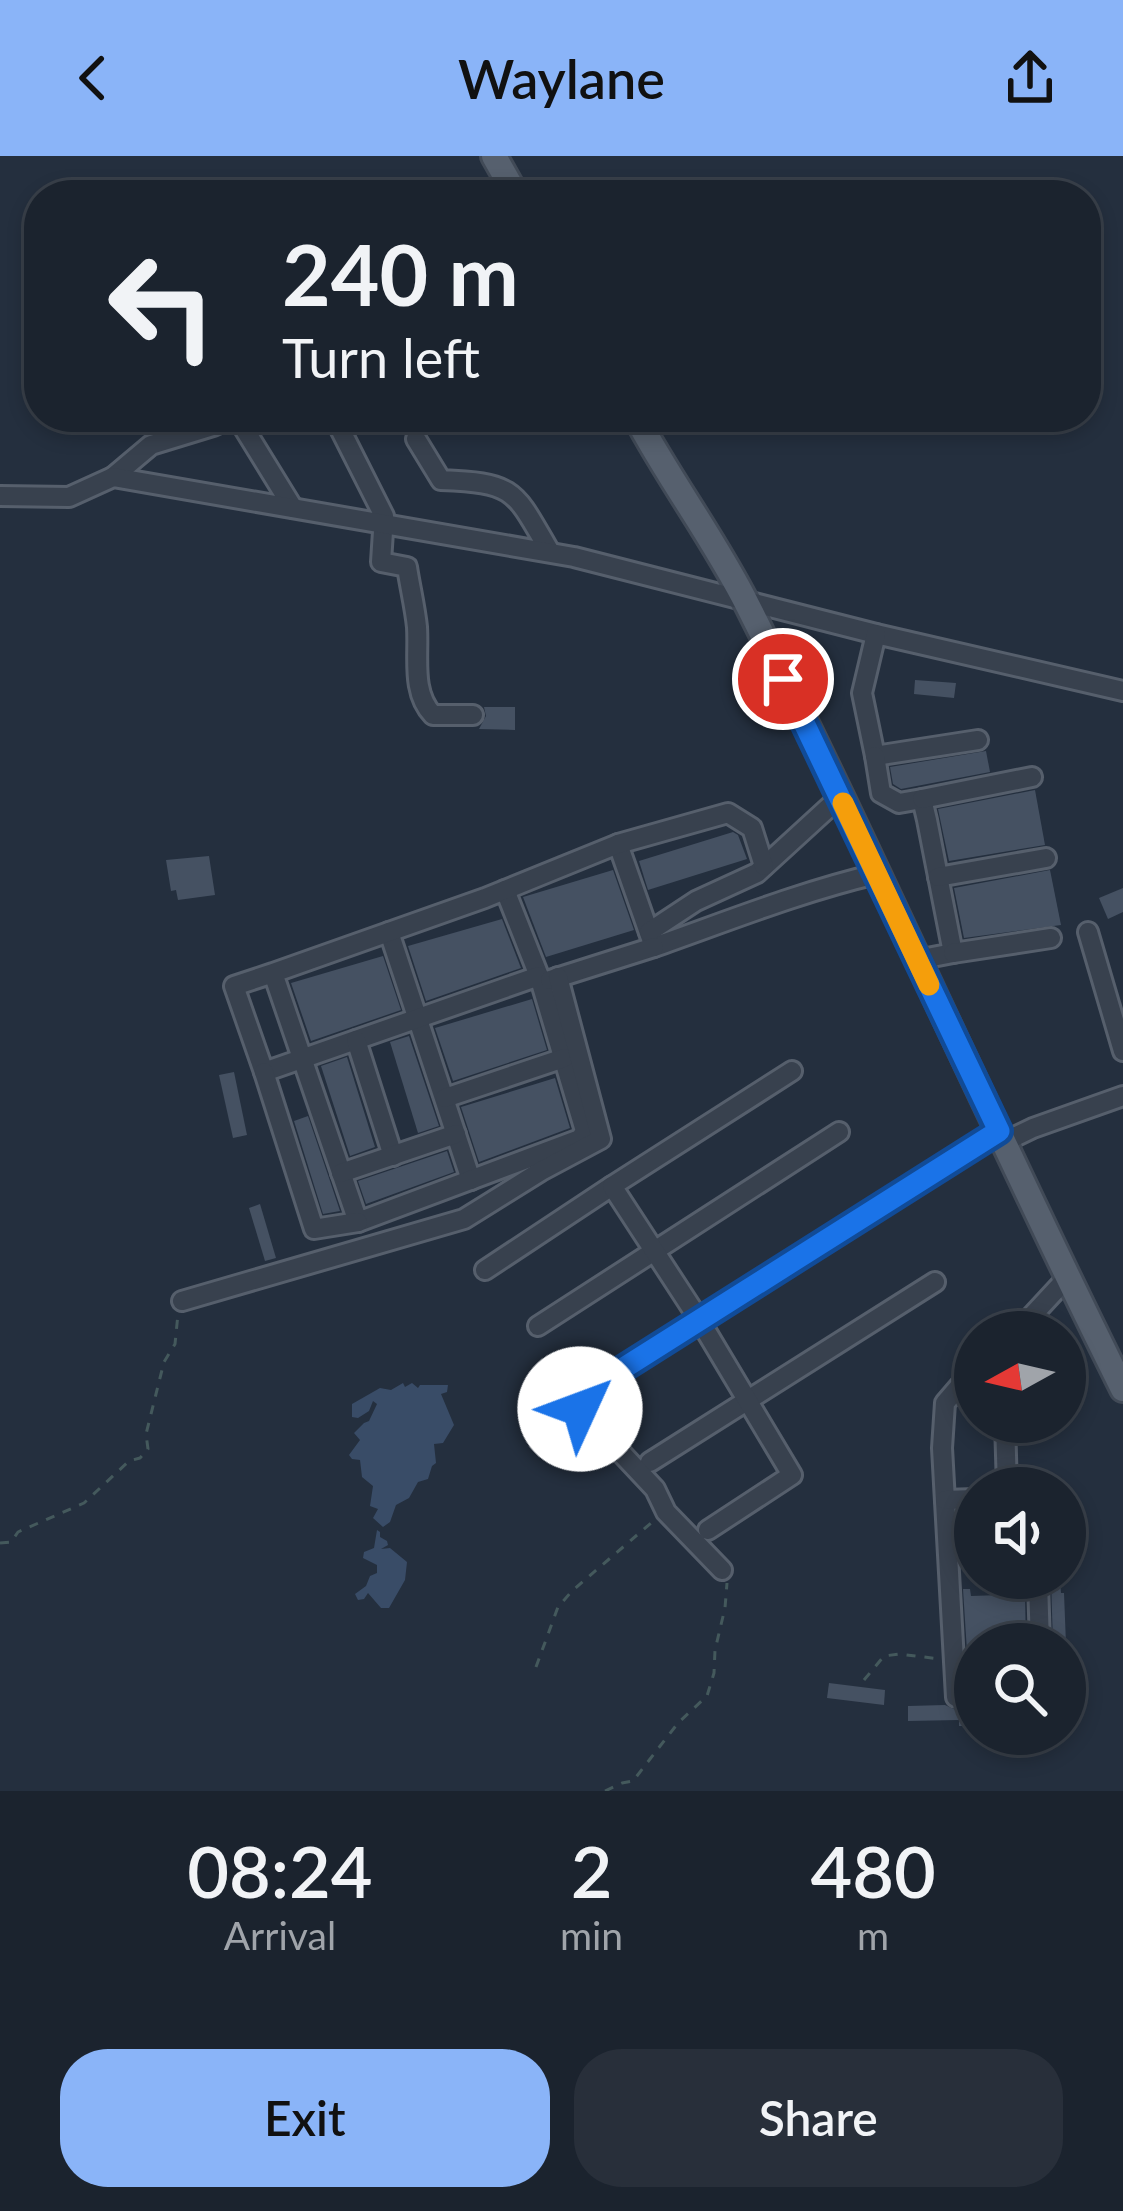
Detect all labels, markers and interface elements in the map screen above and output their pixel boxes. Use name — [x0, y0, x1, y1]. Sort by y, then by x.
icon: back — [60, 45, 126, 111]
icon: share — [997, 45, 1063, 111]
text: Waylane — [458, 46, 665, 111]
text: 240 m — [282, 223, 519, 324]
icon: left — [84, 228, 240, 384]
text: Turn left — [282, 325, 480, 390]
pin — [732, 628, 834, 730]
icon: arrive — [750, 646, 816, 712]
north arrow — [954, 1311, 1086, 1443]
map controls — [954, 1311, 1086, 1755]
position arrow — [517, 1346, 643, 1472]
button: sound — [954, 1467, 1086, 1599]
button: search — [954, 1623, 1086, 1755]
text: 08:24 — [187, 1827, 373, 1913]
text: 2 — [571, 1827, 612, 1913]
text: 480 — [810, 1827, 936, 1913]
text: Arrival — [224, 1912, 336, 1958]
text: min — [560, 1912, 623, 1958]
text: m — [857, 1912, 889, 1958]
button: Exit — [60, 2049, 550, 2187]
button: Share — [574, 2049, 1063, 2187]

